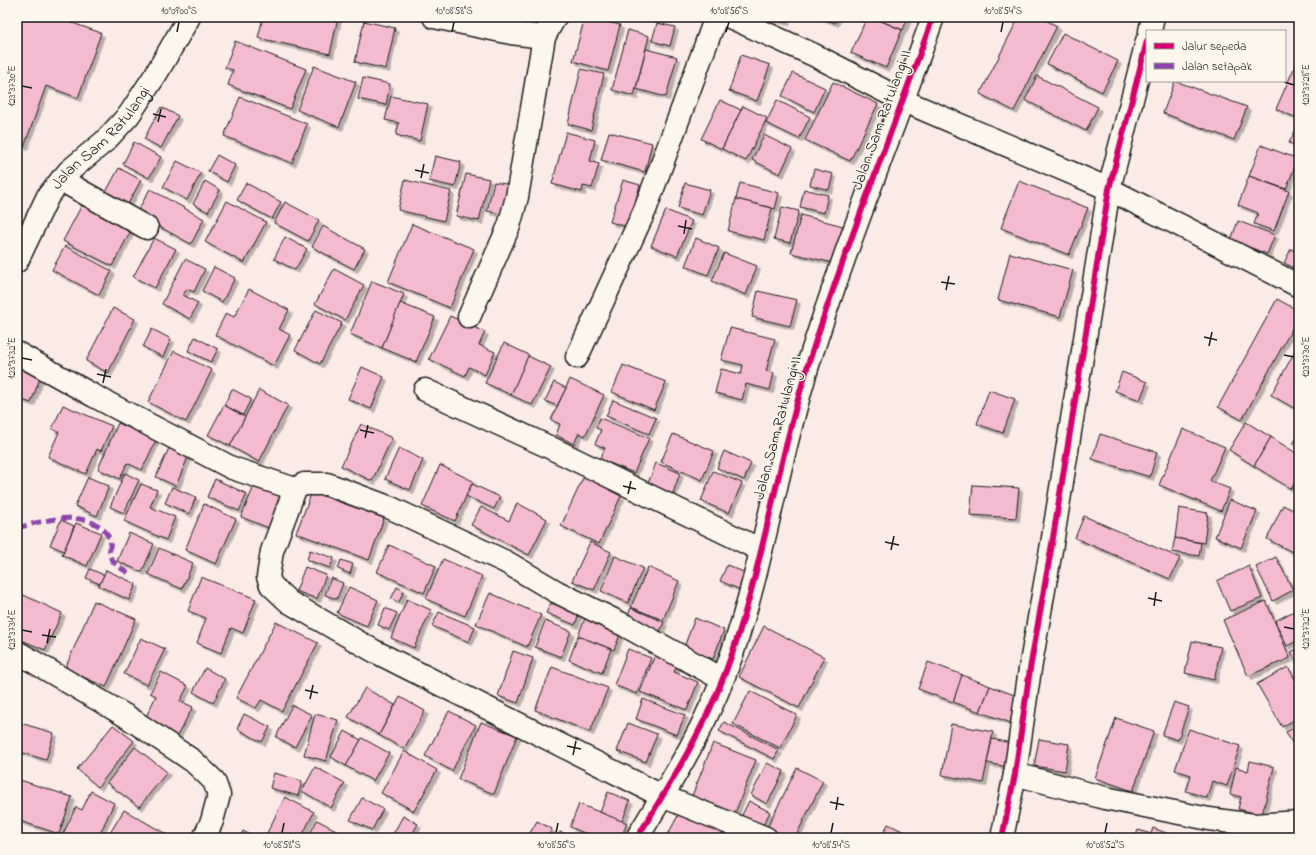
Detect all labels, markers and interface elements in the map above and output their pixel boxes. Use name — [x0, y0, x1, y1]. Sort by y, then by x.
text: 10°09'00"S — [161, 4, 198, 19]
text: 10°08'58"S — [435, 4, 473, 19]
text: 10°08'56"S — [710, 4, 749, 19]
text: 10°08'54"S — [984, 4, 1023, 19]
legend — [1146, 30, 1286, 82]
text: Jalur sepeda — [1182, 38, 1247, 56]
street label: Jalan Sam Ratulangi II — [845, 46, 919, 194]
text: Jalan setapak — [1182, 58, 1253, 76]
text: 123°37'28"E — [1299, 64, 1314, 106]
text: 123°37'30"E — [5, 65, 20, 107]
street label: Jalan Sam Ratulangi — [46, 81, 157, 195]
text: 123°37'30"E — [1299, 336, 1314, 378]
text: 123°37'32"E — [5, 337, 20, 379]
street label: Jalan Sam Ratulangi II — [747, 354, 809, 502]
text: 123°37'32"E — [1299, 608, 1314, 650]
text: 123°37'34"E — [5, 610, 20, 650]
text: 10°08'58"S — [263, 838, 301, 853]
text: 10°08'56"S — [537, 838, 576, 853]
text: 10°08'54"S — [812, 838, 851, 853]
text: 10°08'52"S — [1086, 838, 1125, 853]

